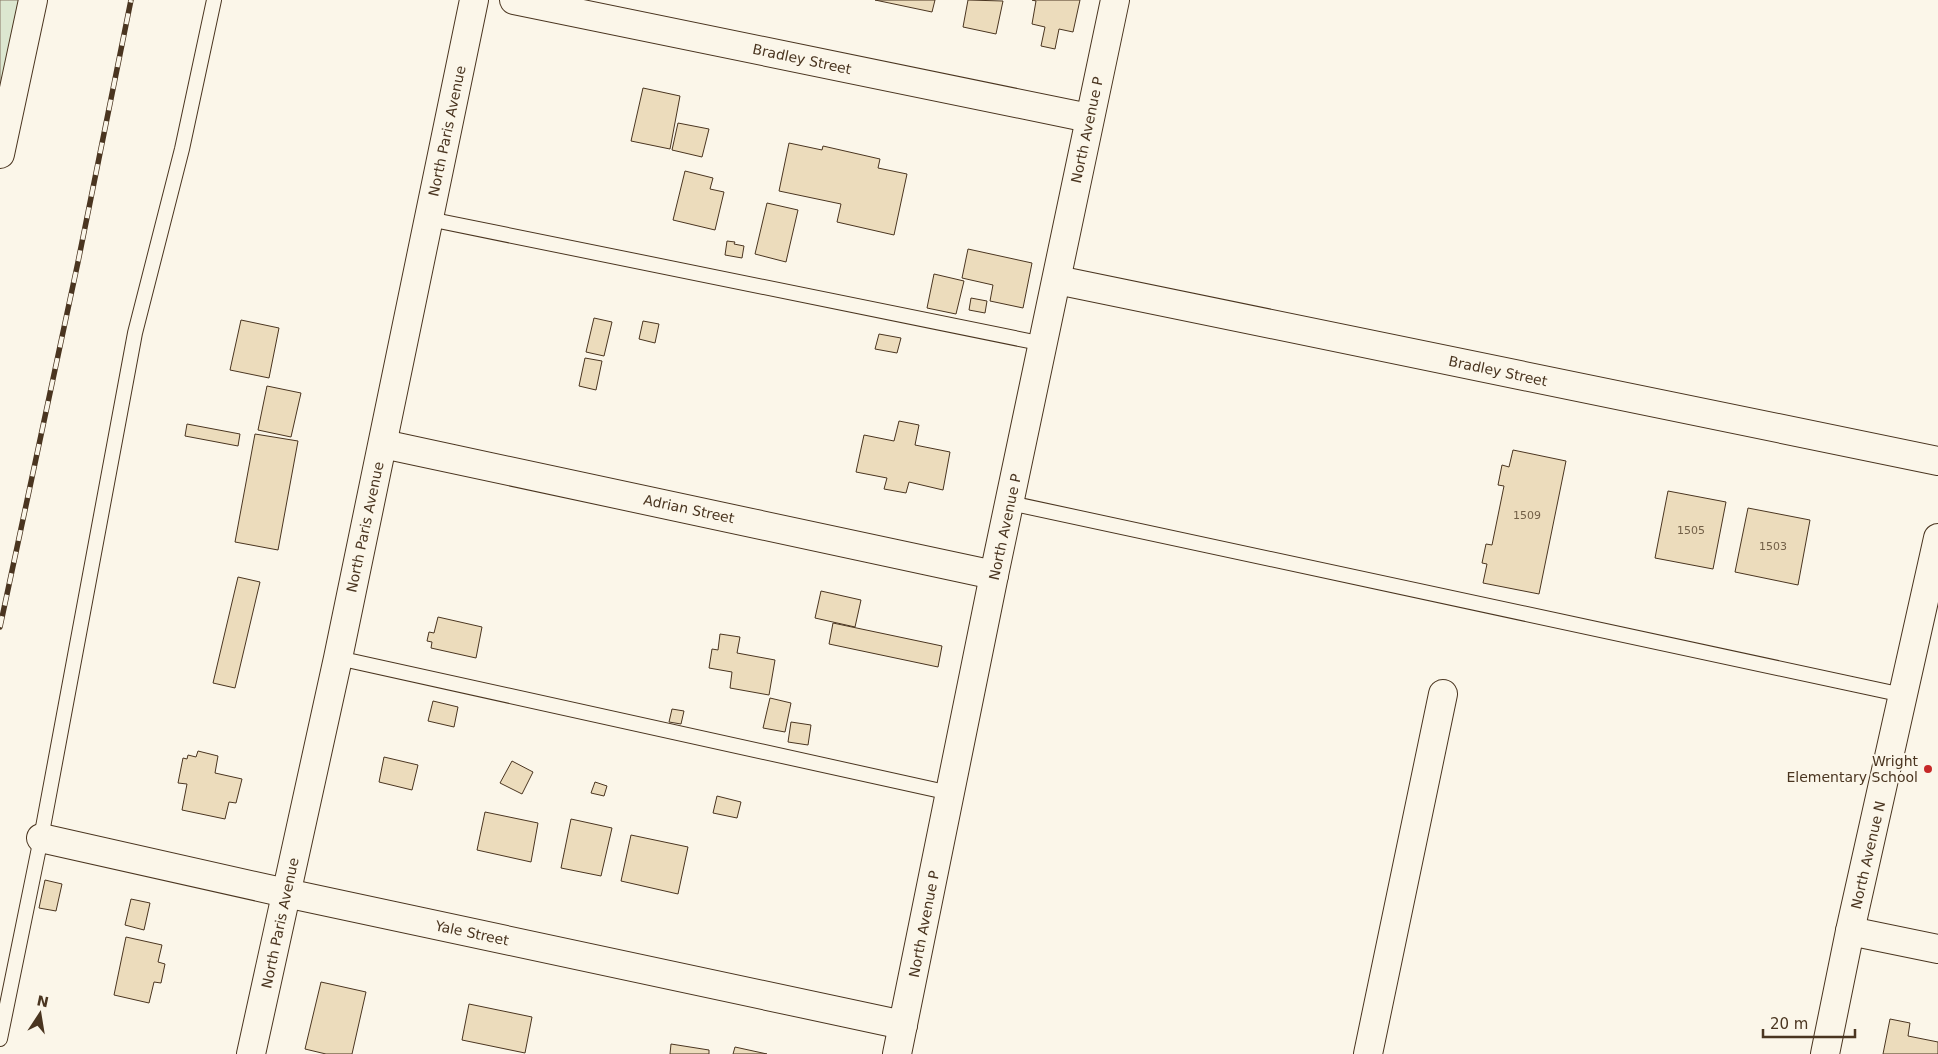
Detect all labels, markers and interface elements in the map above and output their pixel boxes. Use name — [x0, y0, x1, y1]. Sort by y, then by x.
street label: Bradley Street — [751, 41, 853, 77]
street label: North Paris Avenue — [425, 64, 469, 198]
street label: North Avenue P — [1068, 75, 1106, 185]
street label: Bradley Street — [1447, 353, 1549, 389]
street label: North Paris Avenue — [343, 460, 387, 594]
street label: North Avenue P — [986, 472, 1024, 582]
street label: Adrian Street — [642, 492, 736, 527]
house number: 1509 — [1513, 509, 1541, 522]
house number: 1505 — [1677, 524, 1705, 537]
house number: 1503 — [1759, 540, 1787, 553]
place label: Wright Elementary School — [1786, 753, 1919, 785]
marker: Wright Elementary School — [1922, 763, 1934, 775]
street label: North Avenue N — [1848, 799, 1888, 911]
street label: North Paris Avenue — [258, 856, 302, 990]
street label: North Avenue P — [906, 869, 942, 979]
street label: Yale Street — [433, 917, 511, 949]
north arrow — [15, 989, 65, 1039]
text: N — [35, 992, 50, 1010]
scale bar — [1763, 1006, 1856, 1038]
text: 20 m — [1770, 1015, 1808, 1033]

